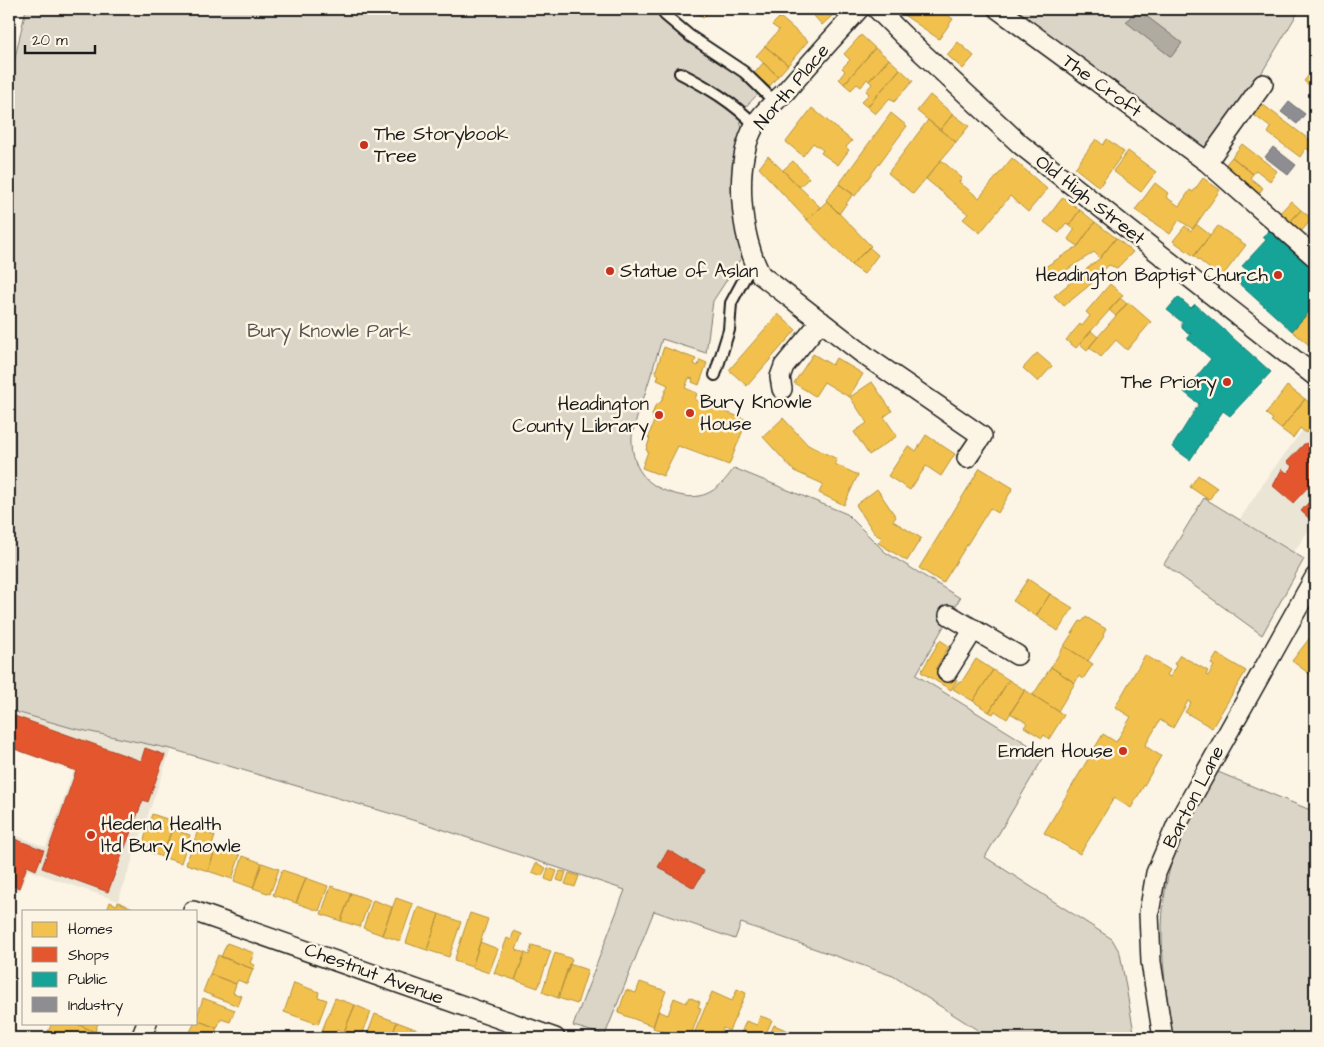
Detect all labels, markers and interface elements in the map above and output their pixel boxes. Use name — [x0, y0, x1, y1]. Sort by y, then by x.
scale bar — [25, 22, 95, 54]
text: 20 m — [32, 30, 68, 51]
street label: North Place — [748, 38, 836, 136]
street label: The Croft — [1057, 48, 1148, 124]
place label: The Storybook Tree — [374, 121, 509, 170]
marker: The Storybook Tree — [358, 139, 370, 151]
street label: Old High Street — [1029, 148, 1151, 253]
place label: Statue of Aslan — [620, 258, 758, 285]
place label: Headington Baptist Church — [1036, 262, 1269, 290]
marker: Statue of Aslan — [604, 265, 616, 277]
marker: Headington Baptist Church — [1272, 269, 1284, 281]
park label: Bury Knowle Park — [247, 318, 411, 346]
place label: The Priory — [1121, 369, 1218, 397]
marker: The Priory — [1221, 376, 1233, 388]
place label: Bury Knowle House — [700, 389, 812, 438]
place label: Headington County Library — [512, 391, 650, 441]
marker: Bury Knowle House — [684, 407, 696, 419]
marker: Headington County Library — [653, 409, 665, 421]
place label: Emden House — [998, 738, 1113, 765]
street label: Barton Lane — [1157, 741, 1231, 853]
marker: Emden House — [1117, 745, 1129, 757]
place label: Hedena Health ltd Bury Knowle — [101, 811, 241, 861]
marker: Hedena Health ltd Bury Knowle — [85, 829, 97, 841]
legend — [22, 910, 198, 1024]
text: Homes — [68, 919, 113, 940]
street label: Chestnut Avenue — [301, 936, 447, 1012]
text: Shops — [68, 945, 110, 966]
text: Public — [68, 969, 108, 990]
text: Industry — [68, 995, 123, 1017]

